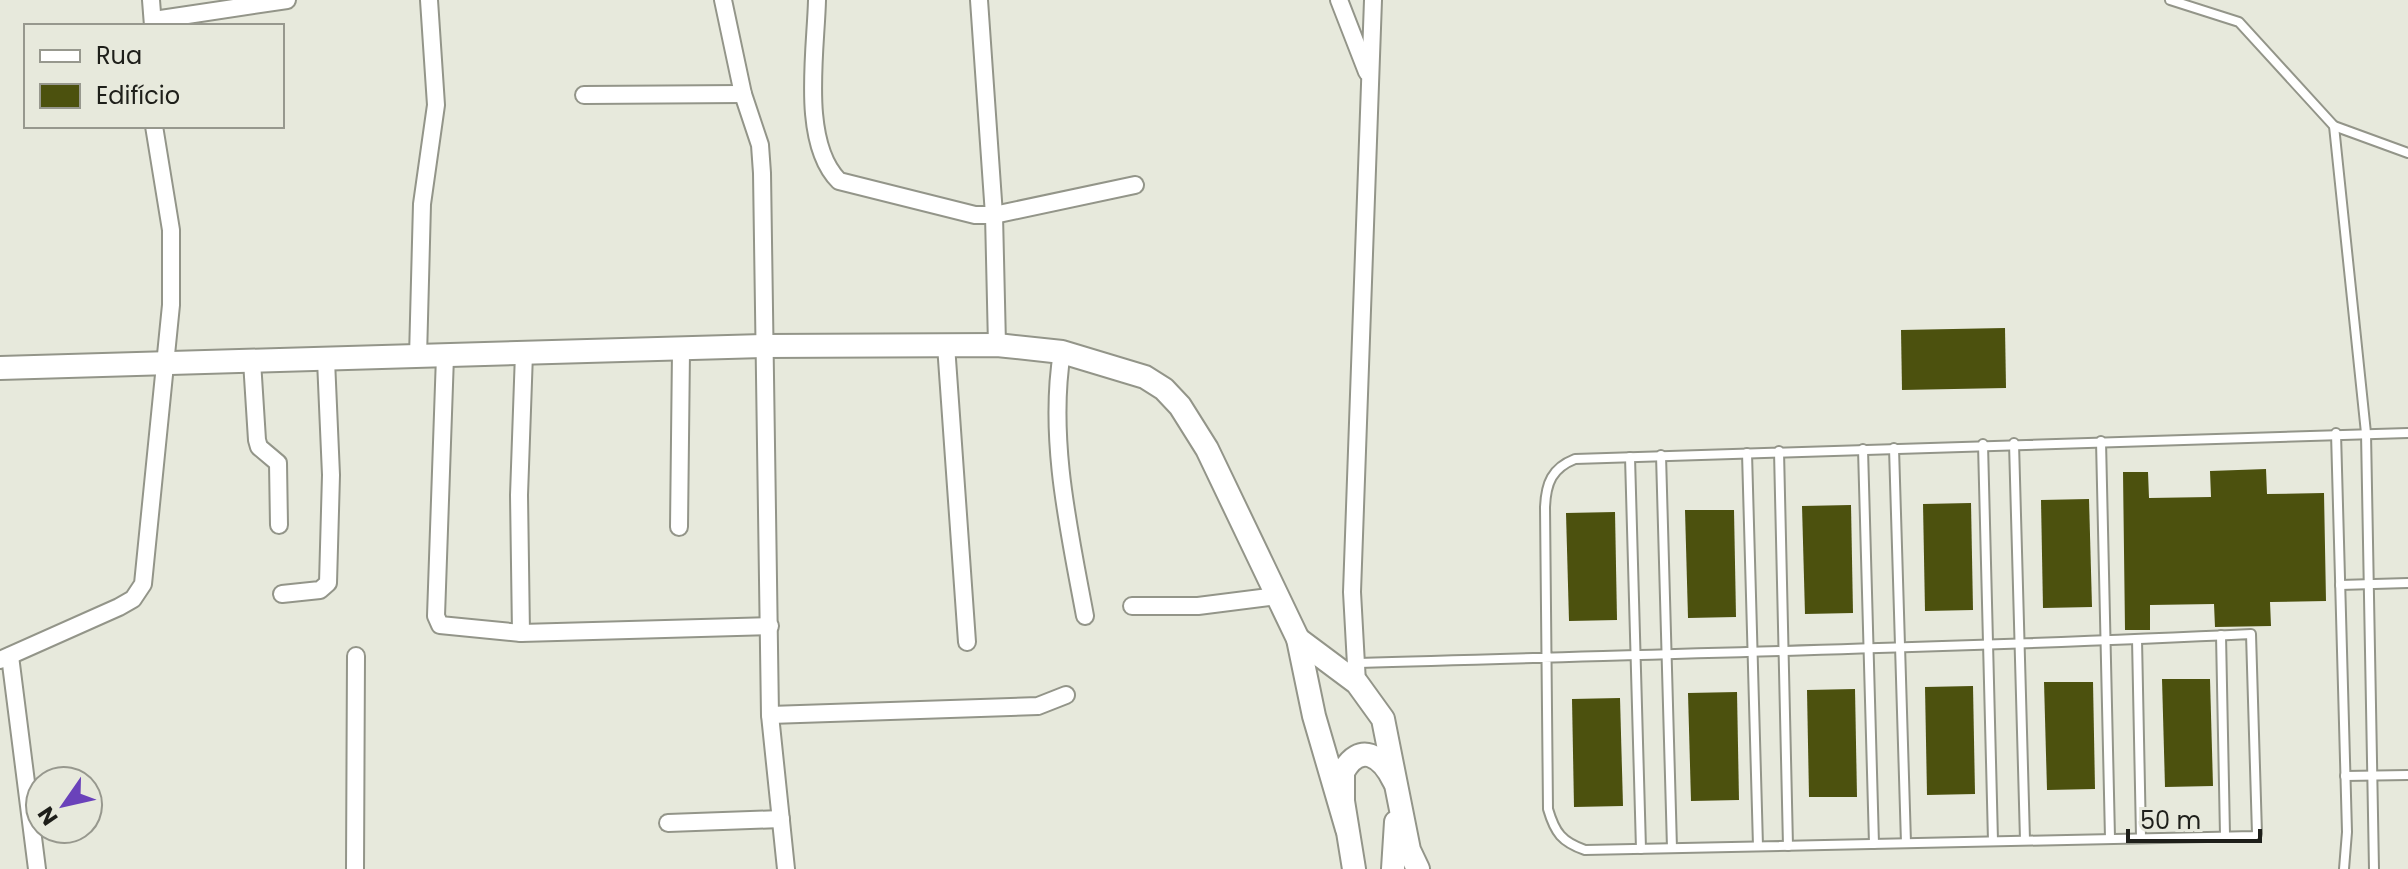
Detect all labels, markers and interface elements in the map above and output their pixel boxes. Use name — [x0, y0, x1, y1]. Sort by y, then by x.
legend — [24, 24, 284, 128]
text: Rua — [96, 39, 142, 72]
text: Edifício — [96, 79, 180, 112]
north arrow — [24, 765, 104, 845]
scale bar — [2128, 793, 2260, 843]
text: N — [30, 800, 65, 831]
text: 50 m — [2140, 804, 2201, 837]

